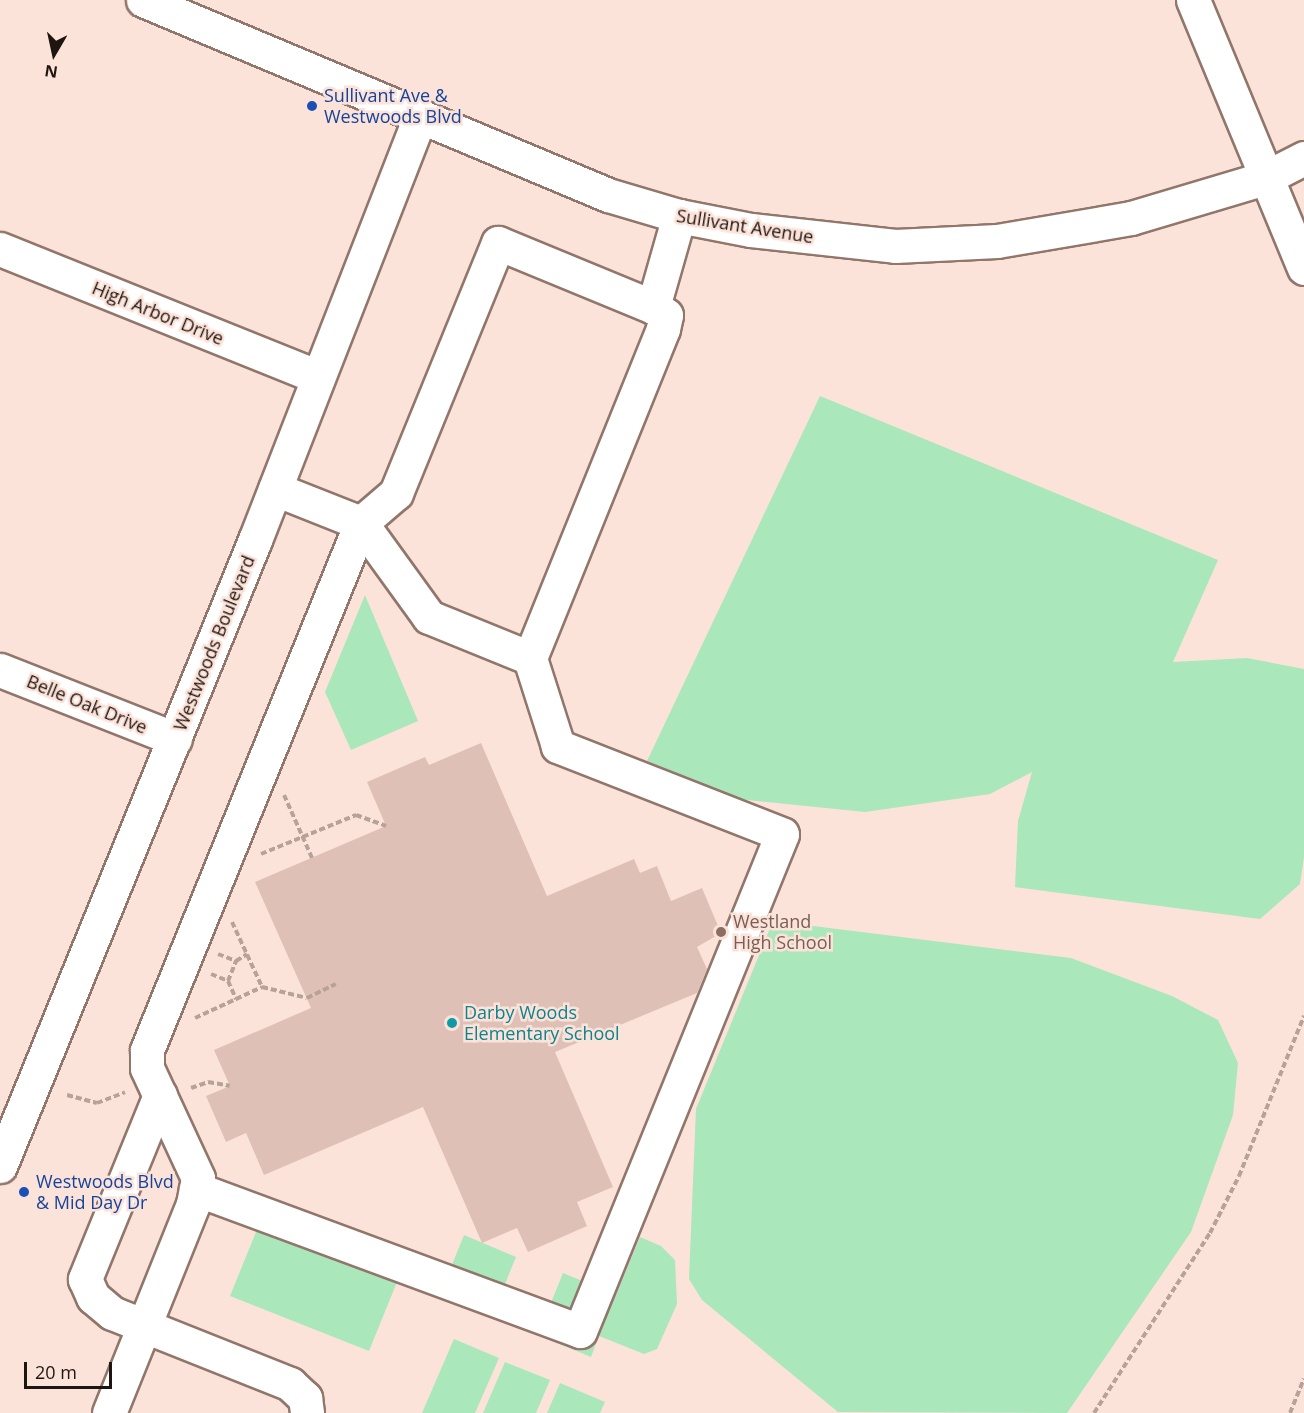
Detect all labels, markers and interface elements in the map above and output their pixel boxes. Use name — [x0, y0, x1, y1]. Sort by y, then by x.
north arrow — [24, 24, 84, 84]
text: N — [43, 60, 59, 84]
place label: Sullivant Ave & Westwoods Blvd — [324, 85, 462, 128]
marker: Sullivant Ave & Westwoods Blvd — [305, 99, 319, 113]
street label: Sullivant Avenue — [675, 205, 815, 247]
street label: High Arbor Drive — [89, 277, 227, 349]
street label: Westwoods Boulevard — [169, 552, 259, 734]
street label: Belle Oak Drive — [24, 670, 150, 738]
place label: Westland High School — [733, 911, 832, 954]
marker: Westland High School — [714, 925, 728, 939]
place label: Darby Woods Elementary School — [464, 1002, 620, 1044]
marker: Darby Woods Elementary School — [445, 1016, 459, 1030]
place label: Westwoods Blvd & Mid Day Dr — [36, 1171, 174, 1214]
marker: Westwoods Blvd & Mid Day Dr — [17, 1185, 31, 1199]
scale bar — [27, 1350, 116, 1388]
text: 20 m — [35, 1360, 77, 1384]

